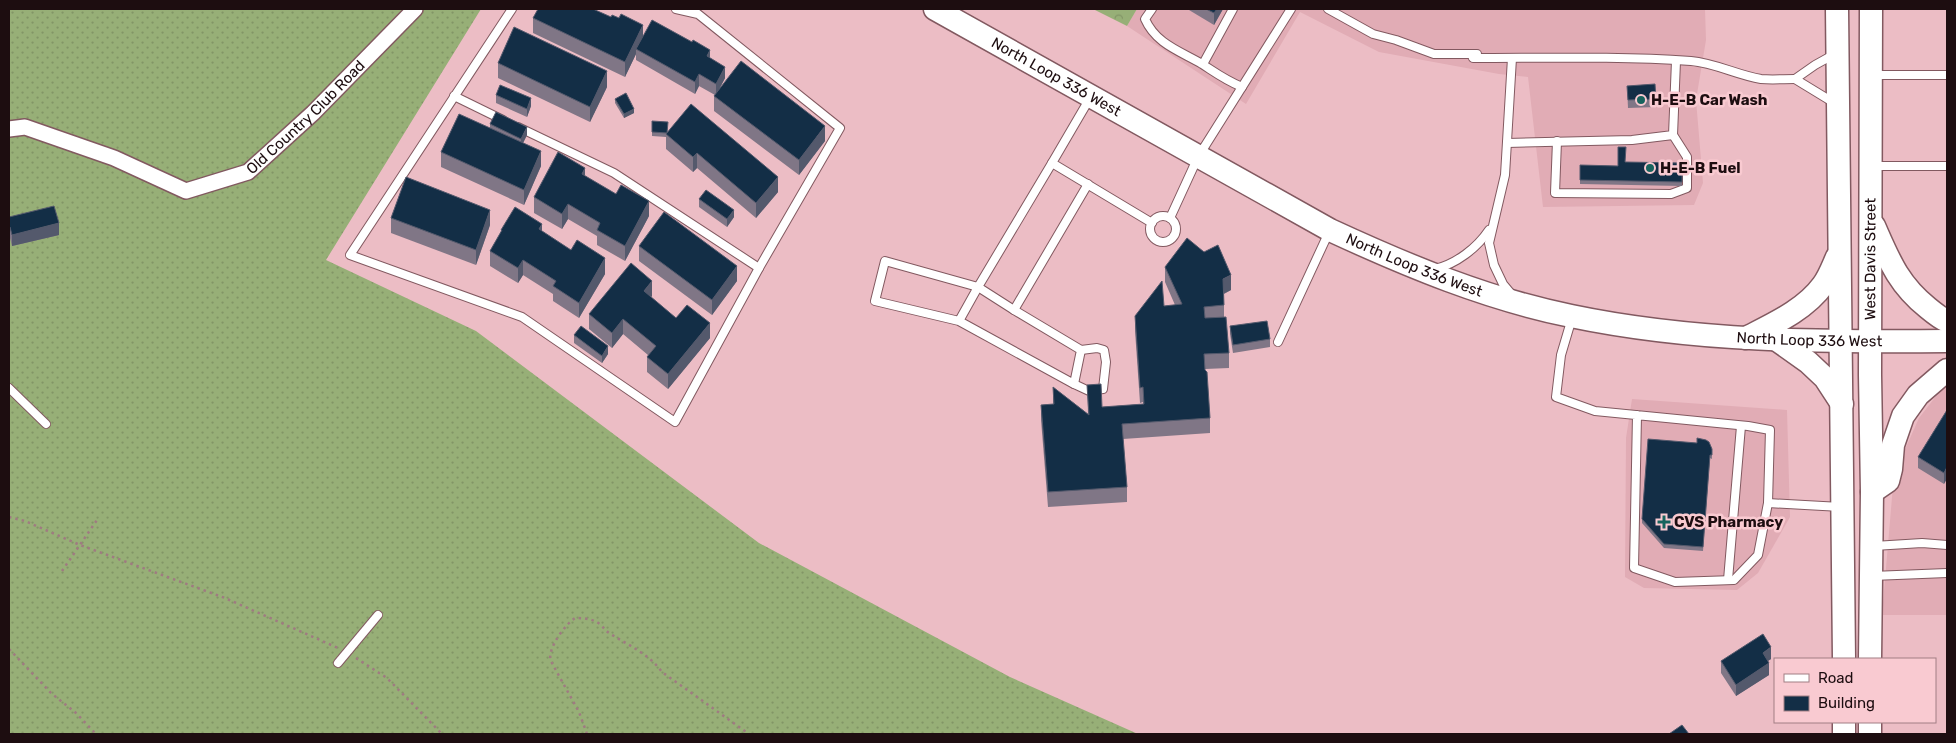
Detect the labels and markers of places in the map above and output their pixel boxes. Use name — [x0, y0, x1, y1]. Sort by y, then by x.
place label: H-E-B Car Wash — [1651, 91, 1768, 109]
marker: H-E-B Car Wash — [1635, 94, 1647, 106]
place label: H-E-B Fuel — [1660, 159, 1741, 177]
marker: H-E-B Fuel — [1644, 162, 1656, 174]
place label: CVS Pharmacy — [1674, 513, 1783, 531]
marker: CVS Pharmacy — [1658, 516, 1670, 528]

